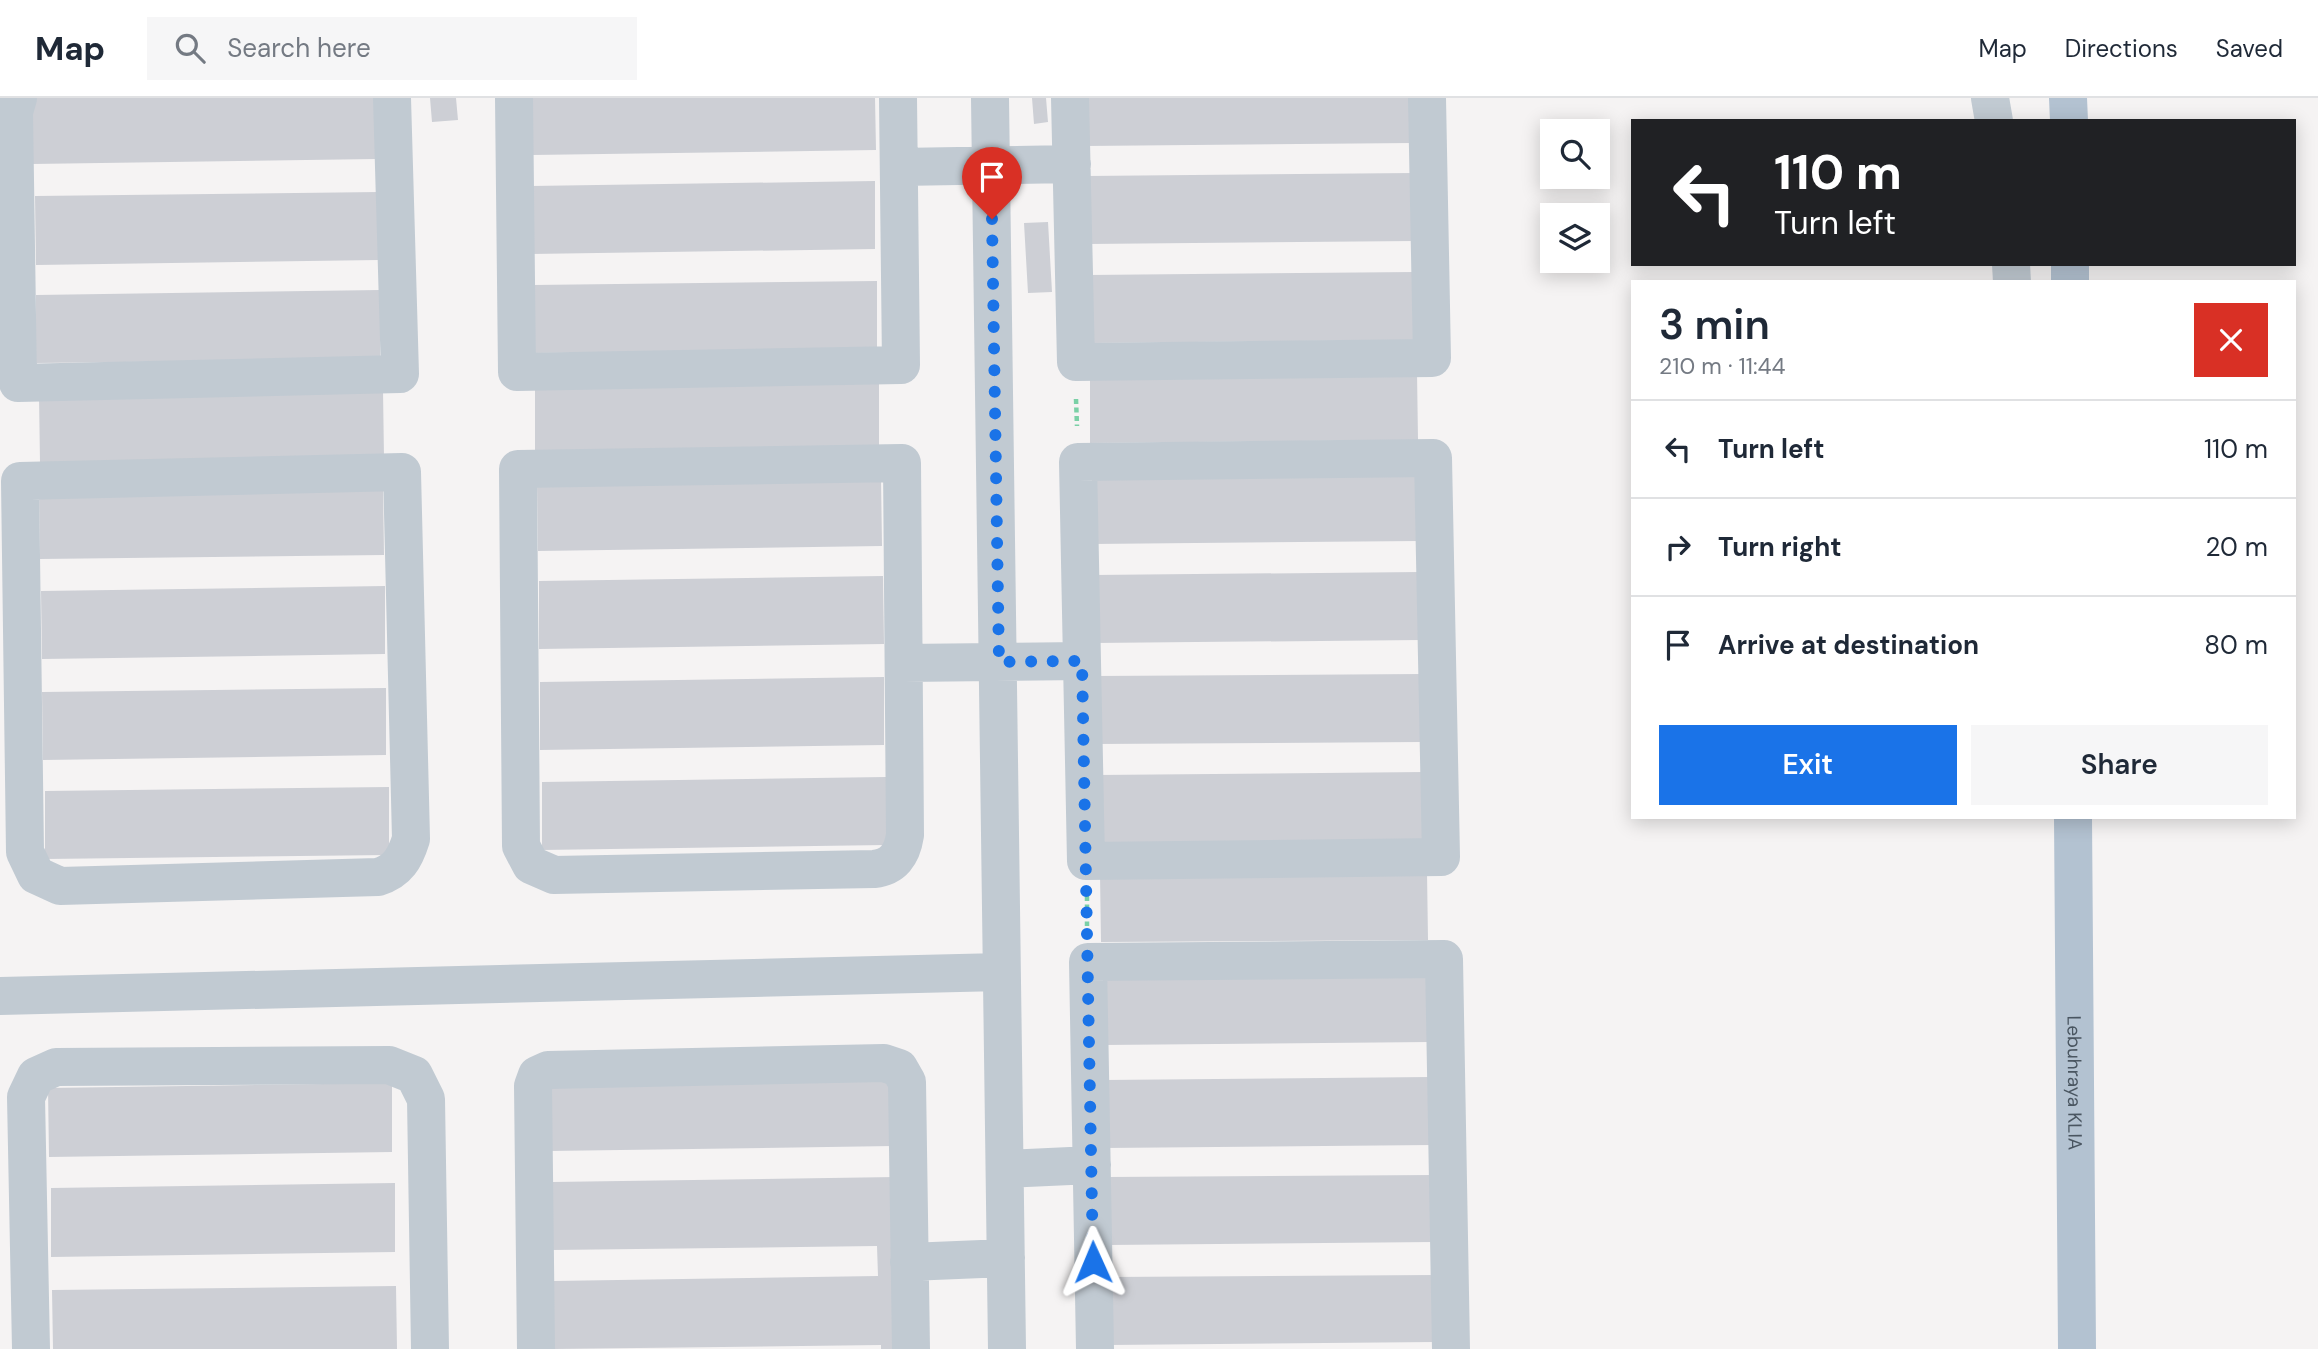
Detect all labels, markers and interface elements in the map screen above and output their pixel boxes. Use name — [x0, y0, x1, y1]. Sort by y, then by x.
search box — [147, 17, 637, 80]
text: Map — [35, 27, 105, 70]
icon: search — [171, 29, 209, 67]
text: Search here — [227, 31, 371, 65]
text: Map — [1979, 33, 2027, 64]
text: Directions — [2065, 33, 2178, 64]
text: Saved — [2216, 33, 2283, 64]
map controls — [1540, 119, 1610, 273]
button: search — [1540, 119, 1610, 189]
text: 110 m — [1774, 140, 1902, 204]
pin — [962, 147, 1022, 219]
icon: left — [1659, 147, 1750, 238]
icon: arrive — [973, 158, 1011, 196]
text: Turn left — [1774, 202, 1896, 244]
button: layers — [1540, 203, 1610, 273]
text: 3 min — [1659, 297, 1770, 352]
button: close — [2194, 303, 2268, 377]
text: 210 m · 11:44 — [1659, 351, 1785, 381]
icon: left — [1659, 430, 1697, 468]
text: Turn left — [1718, 432, 1825, 466]
text: 110 m — [2204, 432, 2268, 466]
icon: right — [1659, 528, 1697, 566]
text: Turn right — [1718, 530, 1842, 564]
text: 20 m — [2205, 530, 2268, 564]
icon: arrive — [1659, 626, 1697, 664]
text: Arrive at destination — [1718, 628, 1979, 662]
text: 80 m — [2204, 628, 2268, 662]
button: Exit — [1659, 725, 1957, 805]
button: Share — [1971, 725, 2268, 805]
street label: Lebuhraya KLIA — [2061, 1015, 2088, 1151]
position arrow — [1056, 1225, 1130, 1299]

